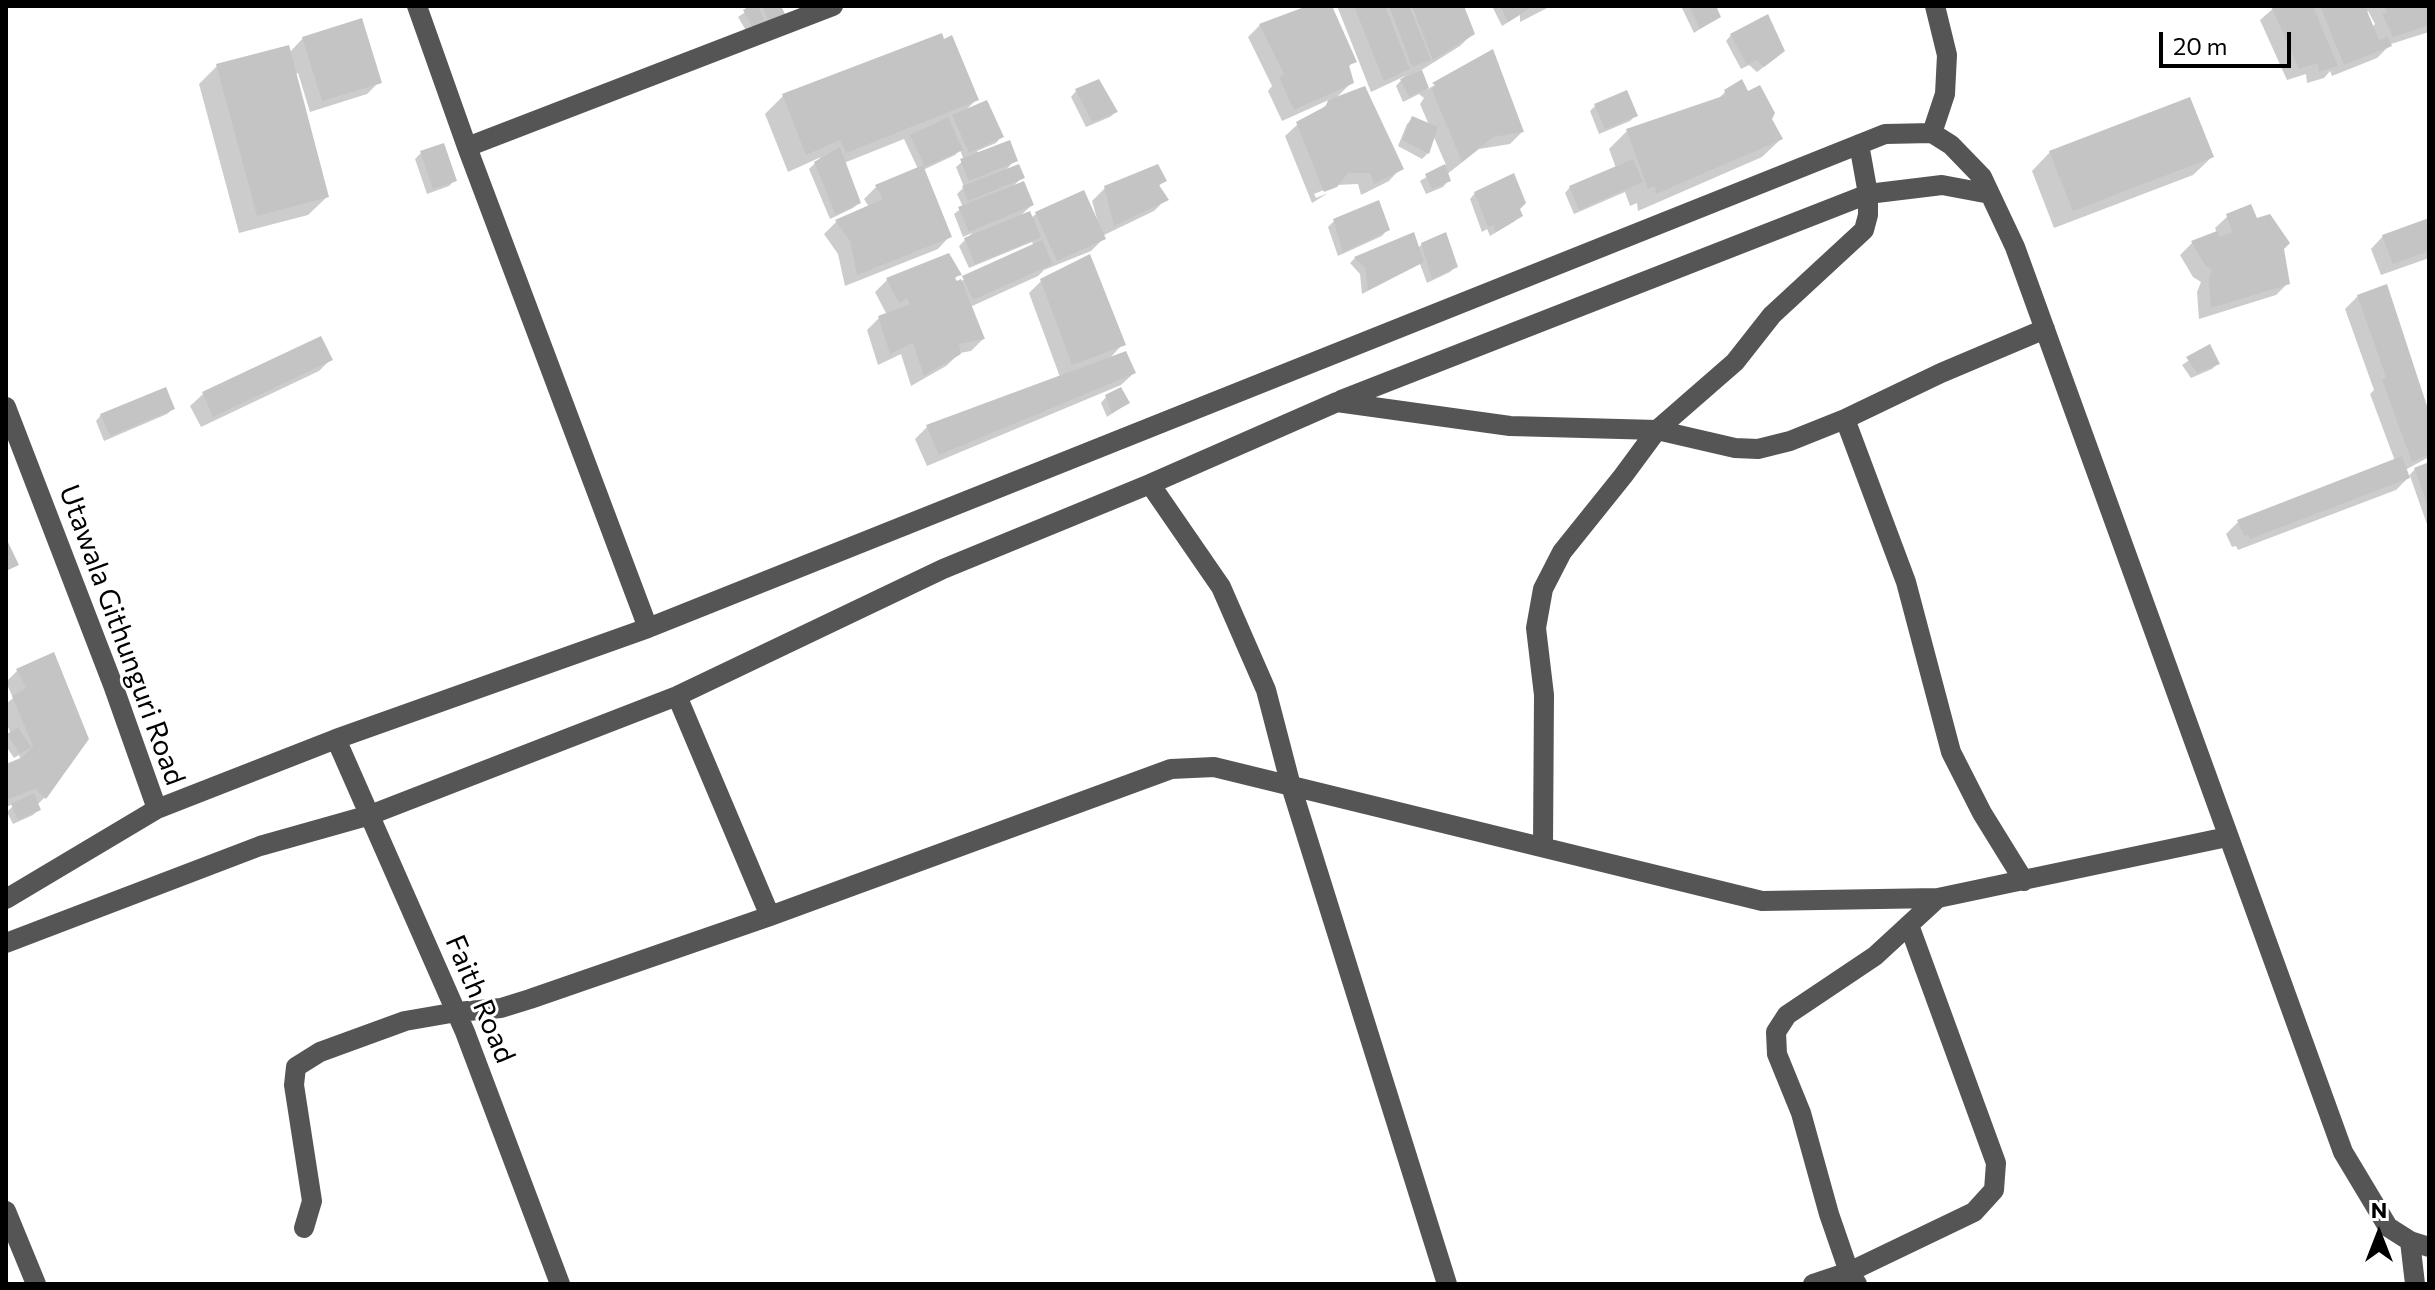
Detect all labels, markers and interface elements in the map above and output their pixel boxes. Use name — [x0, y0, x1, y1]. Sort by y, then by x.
scale bar — [2163, 16, 2295, 66]
text: 20 m — [2173, 31, 2227, 60]
street label: Utawala Githunguri Road — [52, 480, 192, 790]
street label: Faith Road — [438, 930, 522, 1068]
north arrow — [2339, 1194, 2419, 1274]
text: N — [2371, 1196, 2387, 1223]

